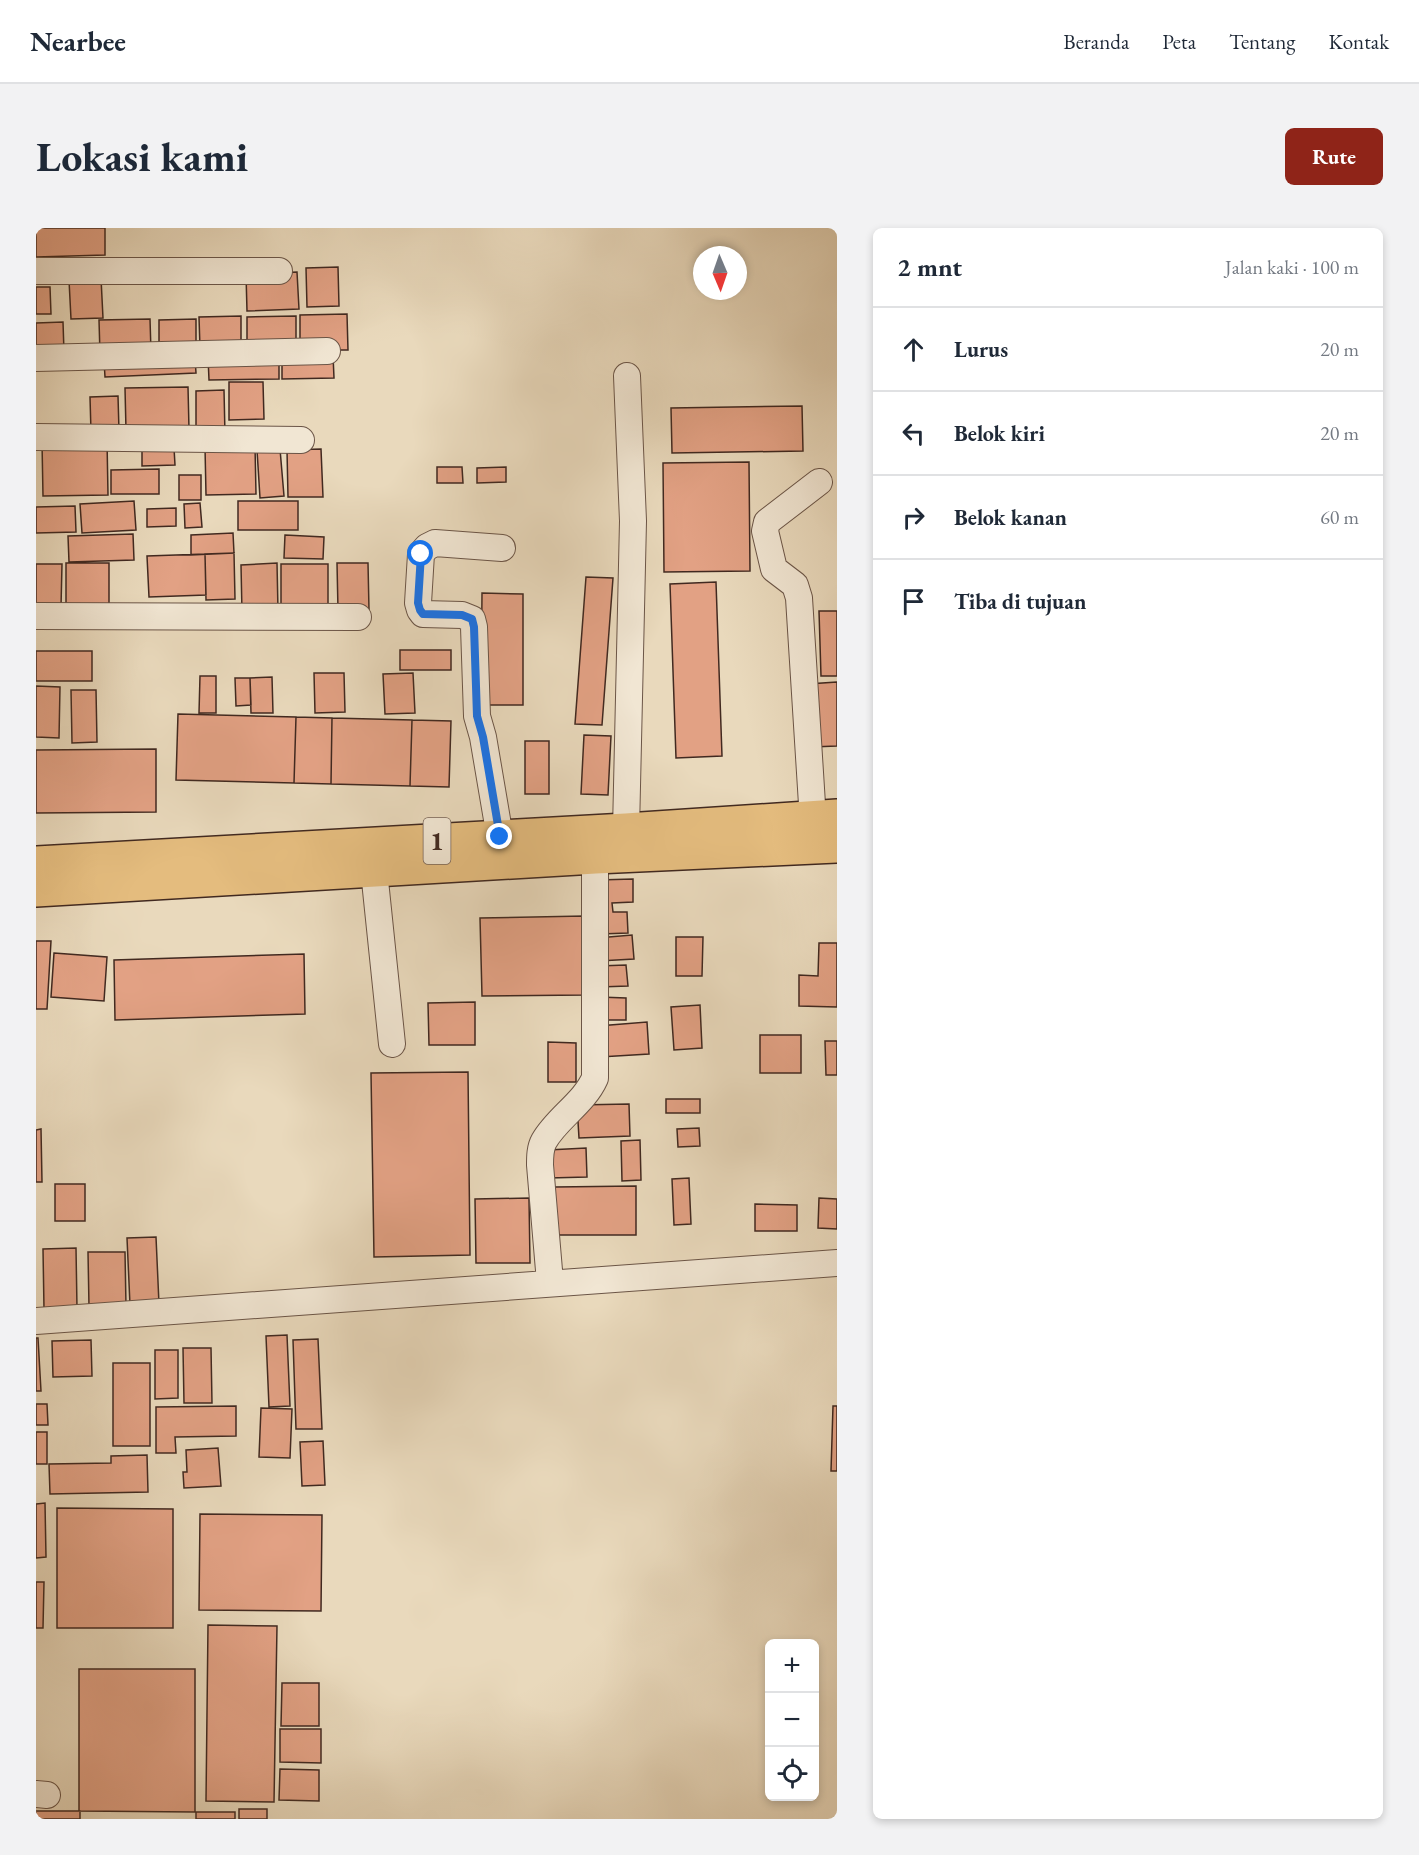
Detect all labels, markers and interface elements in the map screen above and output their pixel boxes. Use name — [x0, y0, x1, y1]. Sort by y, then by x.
text: Nearbee — [30, 23, 126, 59]
text: Beranda — [1063, 28, 1129, 55]
text: Peta — [1162, 28, 1196, 55]
text: Tentang — [1229, 28, 1295, 55]
text: Kontak — [1328, 28, 1389, 55]
button: Rute — [1285, 128, 1383, 185]
text: Lokasi kami — [36, 129, 248, 184]
north arrow — [693, 246, 747, 300]
text: 2 mnt — [897, 250, 962, 284]
text: Jalan kaki · 100 m — [1225, 254, 1359, 280]
icon: ahead — [897, 333, 930, 366]
text: Lurus — [954, 335, 1008, 364]
text: 20 m — [1320, 336, 1359, 362]
icon: left — [897, 417, 930, 450]
text: Belok kiri — [954, 419, 1045, 448]
text: 20 m — [1320, 420, 1359, 446]
icon: right — [897, 501, 930, 534]
text: Belok kanan — [954, 503, 1067, 532]
text: 60 m — [1320, 504, 1359, 530]
route start — [407, 540, 433, 566]
icon: arrive — [897, 585, 930, 618]
text: Tiba di tujuan — [954, 587, 1086, 616]
road number: 1 — [424, 818, 450, 864]
route end — [486, 823, 512, 849]
map controls — [765, 1639, 819, 1801]
button: + — [765, 1639, 819, 1693]
button: − — [765, 1693, 819, 1747]
button: locate — [765, 1747, 819, 1801]

